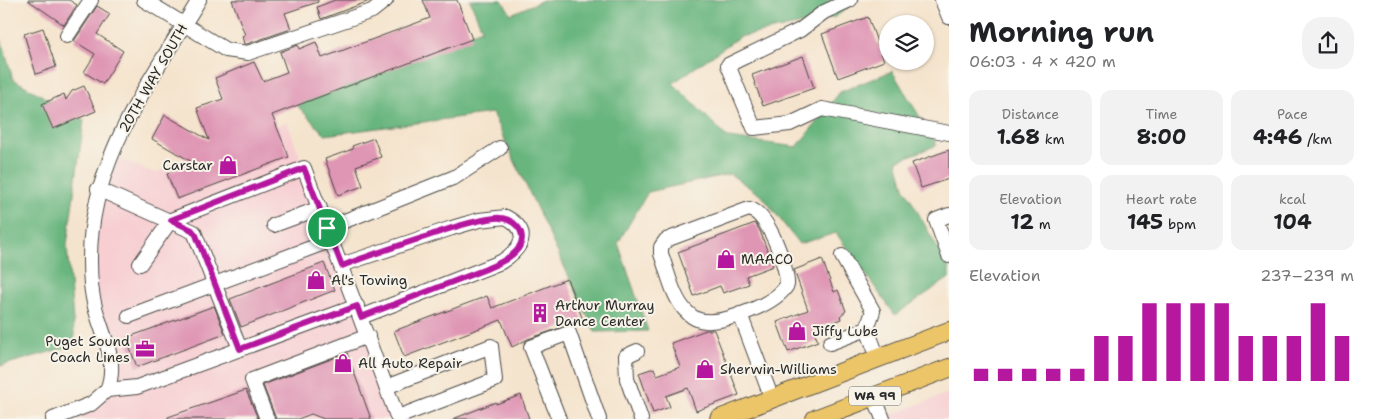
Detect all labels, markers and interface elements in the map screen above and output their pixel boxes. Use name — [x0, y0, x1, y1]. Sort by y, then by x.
text: Morning run — [969, 13, 1154, 51]
map controls — [879, 15, 934, 70]
button: layers — [879, 15, 934, 70]
button: share — [1302, 17, 1354, 69]
street label: 20TH WAY SOUTH — [115, 20, 191, 136]
text: 06:03 · 4 × 420 m — [969, 51, 1116, 72]
text: Distance — [1002, 105, 1059, 123]
text: Time — [1145, 105, 1178, 123]
text: Pace — [1277, 105, 1308, 123]
text: 1.68 — [996, 123, 1040, 151]
text: 8:00 — [1136, 123, 1187, 151]
text: 4:46 — [1253, 123, 1302, 151]
text: km — [1040, 130, 1065, 148]
text: /km — [1302, 130, 1332, 148]
shop icon: Carstar — [217, 154, 239, 176]
place label: Carstar — [162, 156, 213, 174]
text: Elevation — [999, 190, 1062, 208]
text: Heart rate — [1126, 190, 1197, 208]
text: kcal — [1279, 190, 1306, 208]
pin — [306, 207, 348, 249]
text: 12 — [1010, 208, 1034, 236]
text: 145 — [1127, 208, 1163, 236]
text: 104 — [1273, 208, 1312, 236]
icon: arrive — [313, 214, 341, 242]
text: m — [1034, 215, 1051, 233]
text: bpm — [1163, 215, 1196, 233]
shop icon: MAACO — [715, 248, 737, 270]
place label: MAACO — [741, 250, 793, 268]
text: Elevation — [969, 265, 1041, 286]
text: 237–239 m — [1260, 265, 1354, 286]
shop icon: Al's Towing — [305, 269, 327, 291]
place label: Al's Towing — [331, 271, 407, 289]
place label: Arthur Murray Dance Center — [555, 296, 655, 330]
building icon: Arthur Murray Dance Center — [529, 302, 551, 324]
shop icon: Jiffy Lube — [786, 320, 808, 342]
place label: Jiffy Lube — [812, 322, 879, 340]
place label: Puget Sound Coach Lines — [45, 332, 130, 366]
office icon: Puget Sound Coach Lines — [134, 338, 156, 360]
shop icon: All Auto Repair — [332, 352, 354, 374]
place label: All Auto Repair — [358, 354, 463, 372]
shop icon: Sherwin-Williams — [694, 358, 716, 380]
place label: Sherwin-Williams — [720, 360, 837, 378]
road number: WA 99 — [849, 386, 901, 406]

